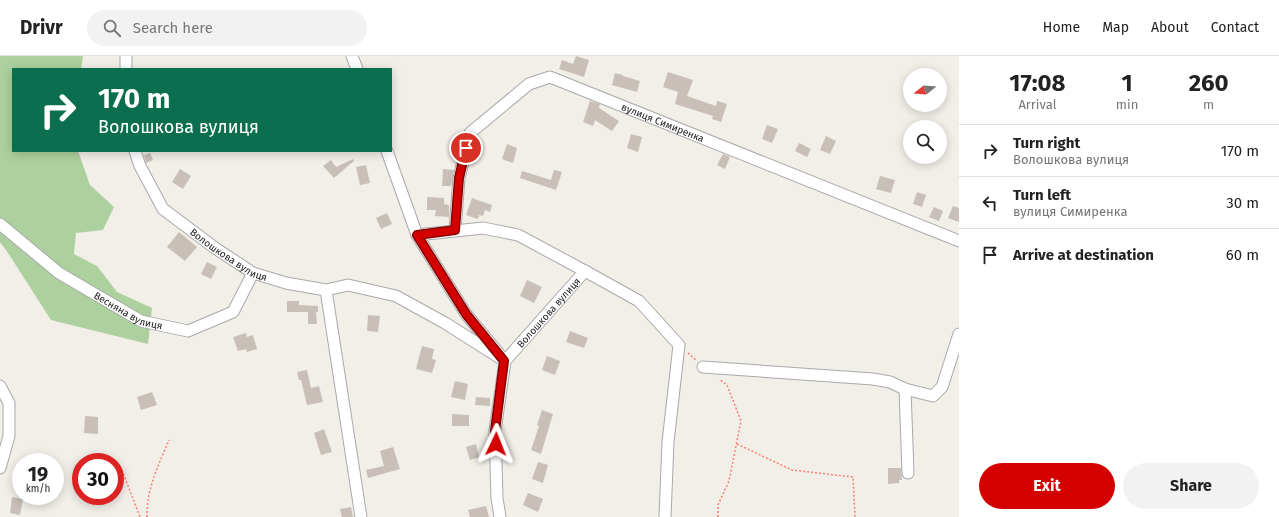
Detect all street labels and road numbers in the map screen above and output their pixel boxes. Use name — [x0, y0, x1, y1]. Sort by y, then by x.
street label: вулиця Симиренка — [619, 101, 706, 145]
street label: Волошкова вулиця — [187, 226, 268, 284]
street label: Волошкова вулиця — [515, 276, 583, 350]
street label: Весняна вулиця — [91, 290, 163, 332]

